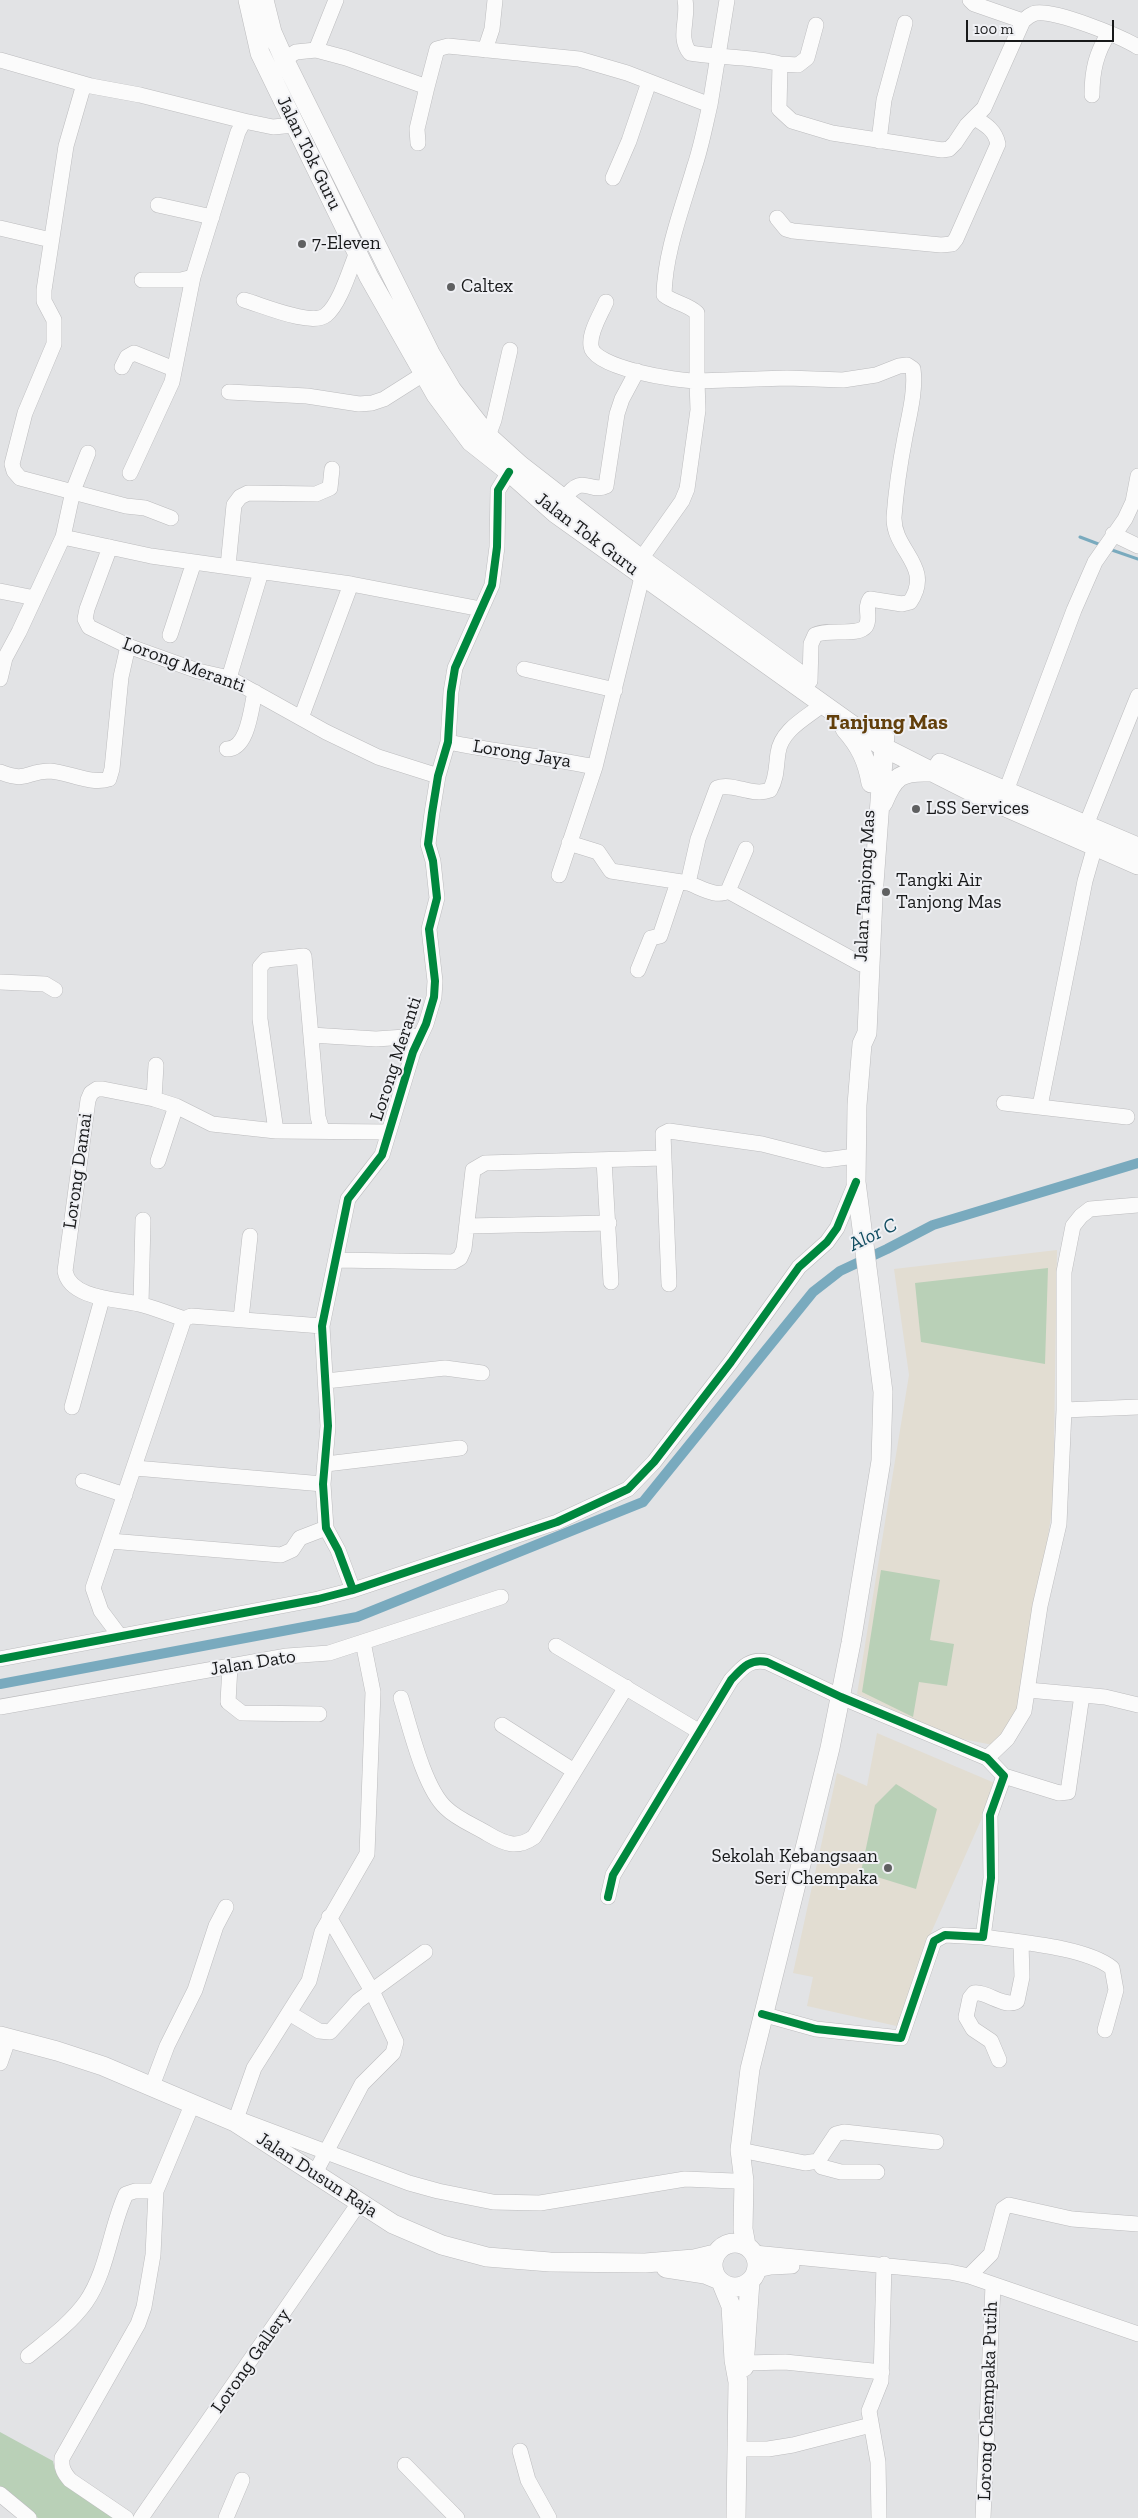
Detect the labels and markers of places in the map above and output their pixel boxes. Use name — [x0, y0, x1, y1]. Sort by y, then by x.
place label: 7-Eleven — [312, 233, 381, 255]
marker: 7-Eleven — [296, 238, 308, 250]
place label: Caltex — [461, 276, 513, 298]
marker: Caltex — [445, 281, 457, 293]
place label: LSS Services — [926, 798, 1029, 820]
marker: LSS Services — [910, 803, 922, 815]
place label: Tangki Air Tanjong Mas — [896, 870, 1002, 914]
marker: Tangki Air Tanjong Mas — [880, 886, 892, 898]
place label: Sekolah Kebangsaan Seri Chempaka — [712, 1846, 878, 1890]
marker: Sekolah Kebangsaan Seri Chempaka — [882, 1862, 894, 1874]

